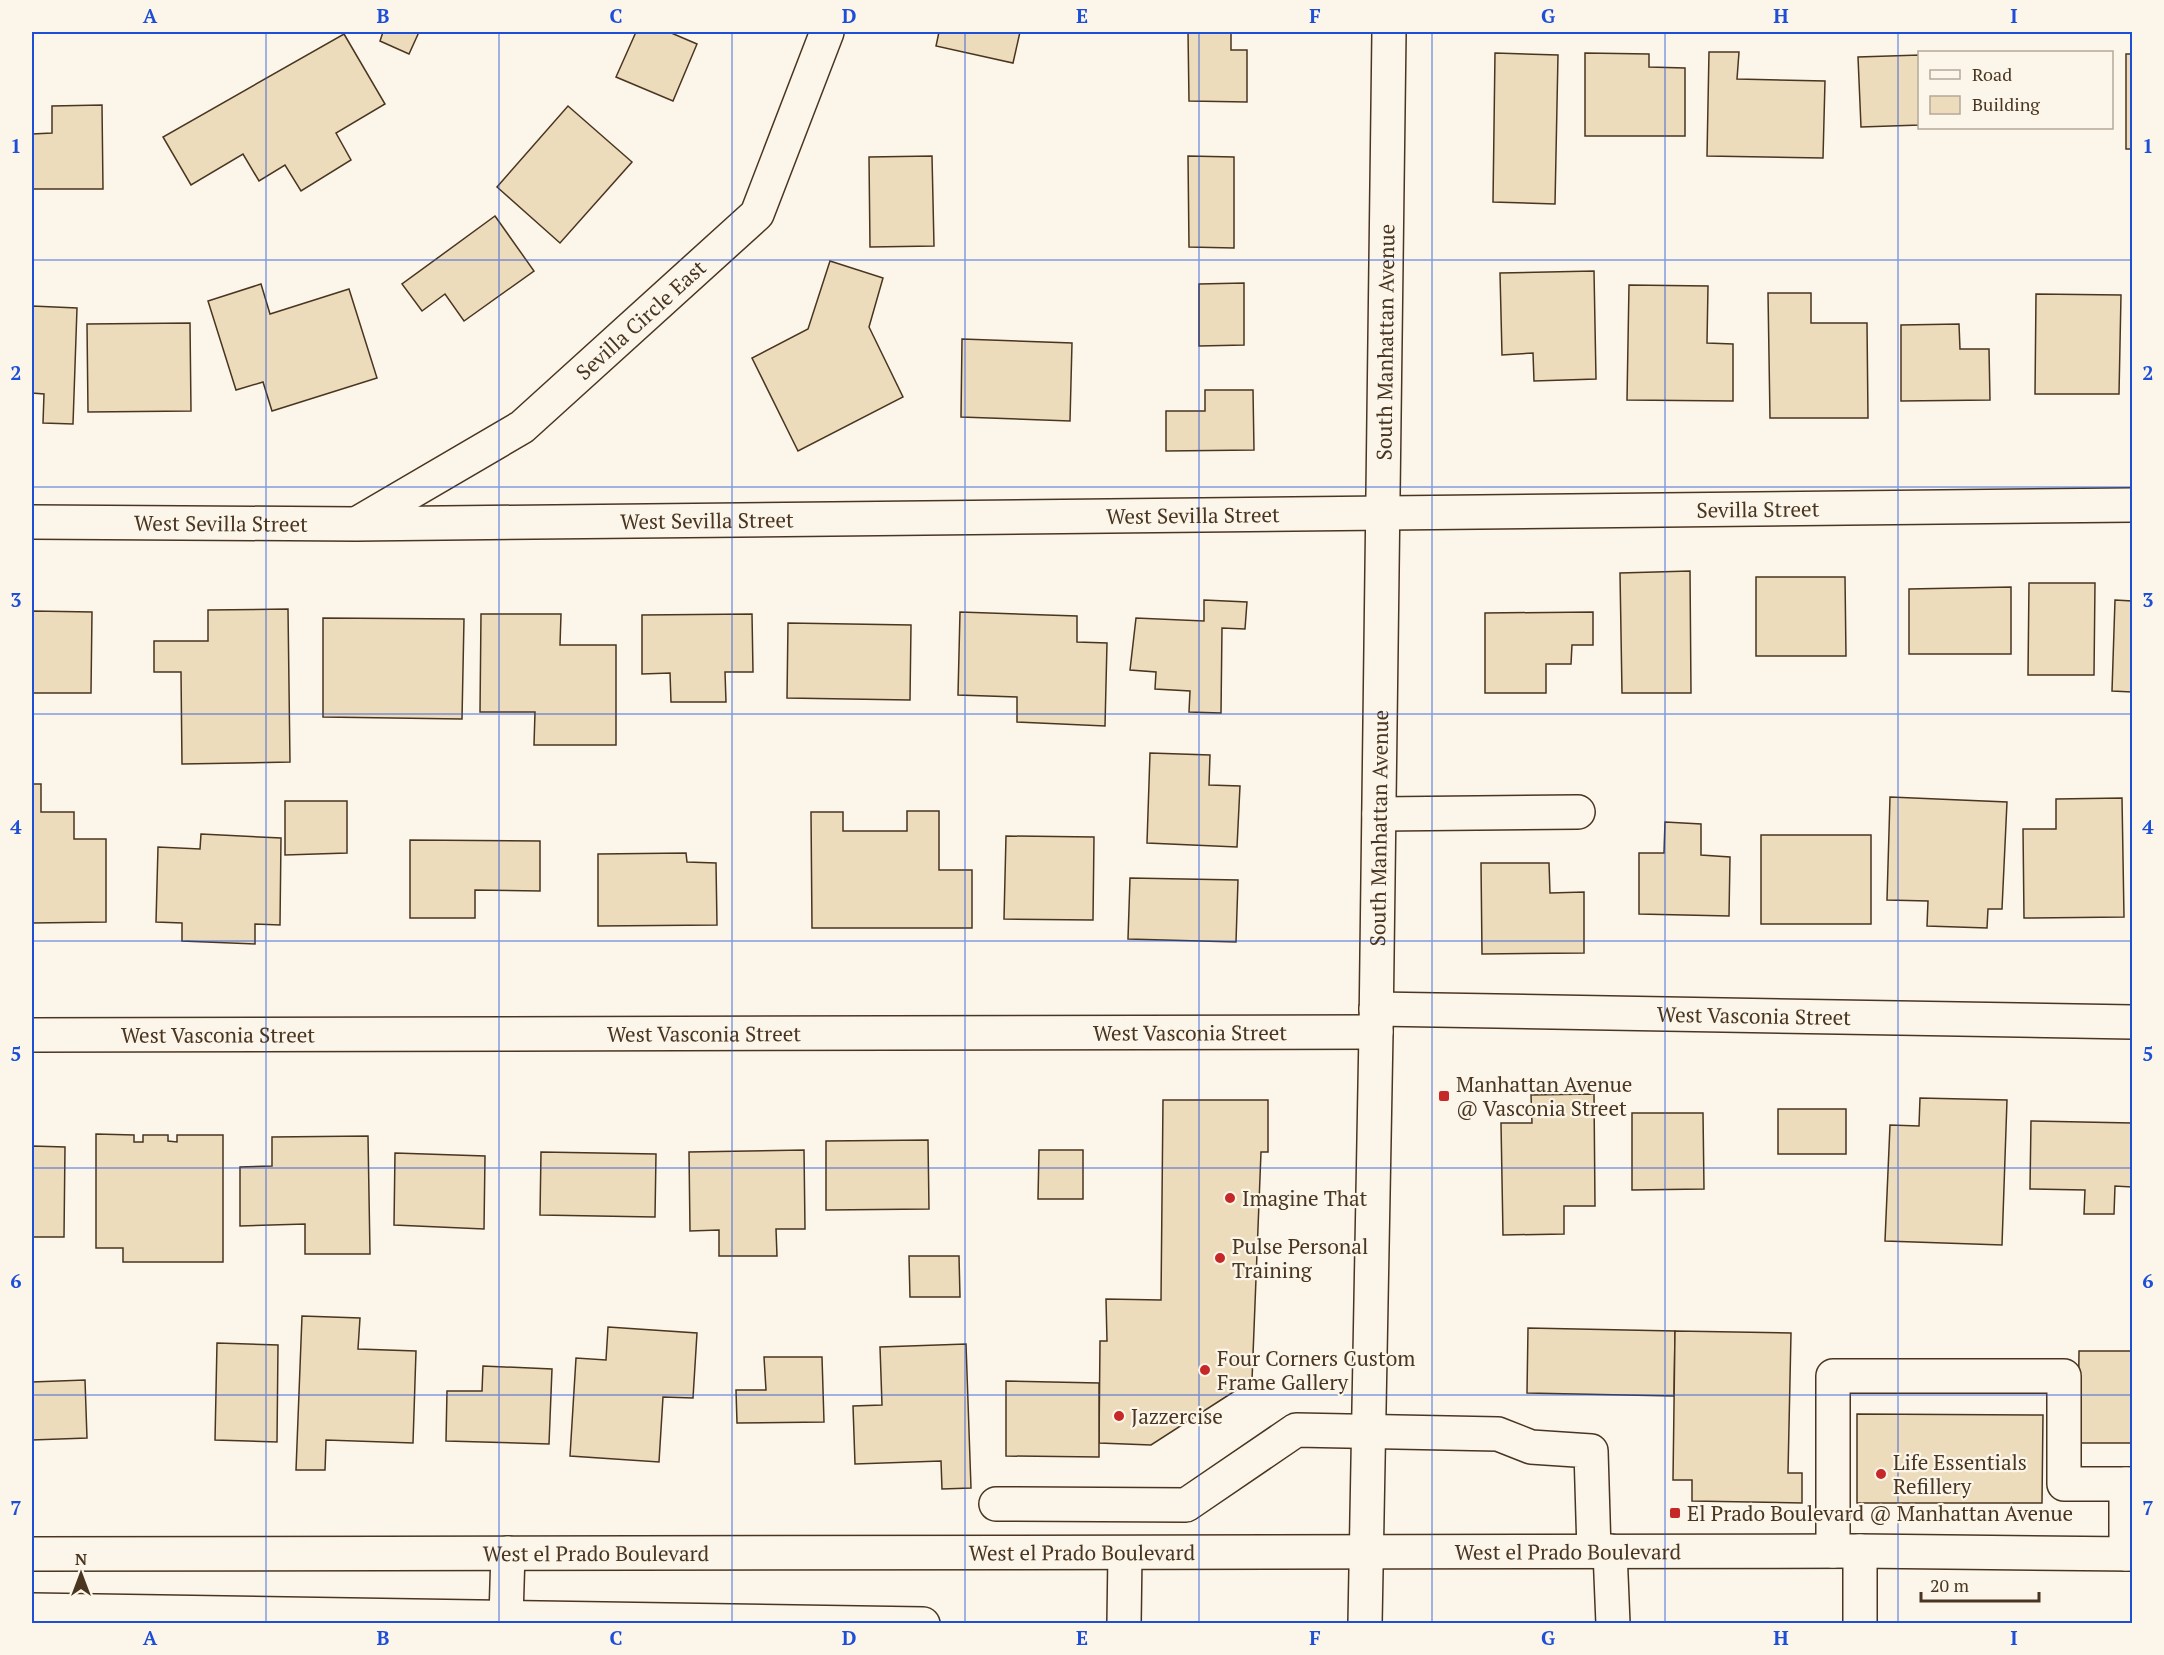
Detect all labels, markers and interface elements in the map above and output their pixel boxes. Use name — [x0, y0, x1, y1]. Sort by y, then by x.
text: A — [143, 2, 158, 29]
text: B — [377, 2, 390, 29]
text: C — [609, 2, 623, 29]
text: D — [842, 2, 856, 29]
text: E — [1076, 2, 1088, 29]
text: F — [1309, 2, 1321, 29]
text: G — [1541, 2, 1555, 29]
text: H — [1773, 2, 1789, 29]
text: I — [2010, 2, 2018, 29]
legend — [1918, 51, 2113, 129]
text: Road — [1972, 62, 2012, 86]
text: Building — [1972, 92, 2040, 116]
text: 1 — [10, 132, 22, 159]
text: 1 — [2142, 132, 2154, 159]
street label: South Manhattan Avenue — [1369, 224, 1401, 461]
street label: Sevilla Circle East — [570, 253, 712, 386]
text: 2 — [10, 359, 22, 386]
text: 2 — [2142, 359, 2154, 386]
street label: Sevilla Street — [1696, 494, 1820, 524]
street label: West Sevilla Street — [1106, 500, 1280, 530]
street label: West Sevilla Street — [620, 505, 794, 535]
street label: West Sevilla Street — [134, 509, 308, 538]
text: 3 — [10, 586, 22, 613]
text: 3 — [2142, 586, 2154, 613]
street label: South Manhattan Avenue — [1363, 710, 1394, 947]
text: 4 — [10, 813, 22, 840]
text: 4 — [2142, 813, 2154, 840]
street label: West Vasconia Street — [1657, 1000, 1852, 1031]
street label: West Vasconia Street — [1093, 1018, 1287, 1047]
street label: West Vasconia Street — [607, 1019, 801, 1048]
street label: West Vasconia Street — [121, 1020, 315, 1049]
text: 5 — [10, 1040, 22, 1067]
text: 5 — [2142, 1040, 2154, 1067]
place label: Manhattan Avenue @ Vasconia Street — [1456, 1070, 1632, 1122]
marker: Manhattan Avenue @ Vasconia Street — [1437, 1089, 1451, 1103]
place label: Imagine That — [1242, 1184, 1368, 1212]
marker: Imagine That — [1223, 1191, 1237, 1205]
place label: Pulse Personal Training — [1232, 1232, 1368, 1284]
marker: Pulse Personal Training — [1213, 1251, 1227, 1265]
text: 6 — [10, 1267, 22, 1294]
text: 6 — [2142, 1267, 2154, 1294]
place label: Four Corners Custom Frame Gallery — [1217, 1344, 1415, 1396]
marker: Four Corners Custom Frame Gallery — [1198, 1363, 1212, 1377]
place label: Jazzercise — [1131, 1402, 1223, 1430]
marker: Jazzercise — [1112, 1409, 1126, 1423]
place label: Life Essentials Refillery — [1893, 1448, 2027, 1500]
marker: Life Essentials Refillery — [1874, 1467, 1888, 1481]
text: 7 — [10, 1494, 22, 1521]
text: 7 — [2142, 1494, 2154, 1521]
place label: El Prado Boulevard @ Manhattan Avenue — [1687, 1499, 2073, 1527]
marker: El Prado Boulevard @ Manhattan Avenue — [1668, 1506, 1682, 1520]
street label: West el Prado Boulevard — [1455, 1537, 1682, 1566]
street label: West el Prado Boulevard — [969, 1538, 1196, 1566]
street label: West el Prado Boulevard — [483, 1539, 710, 1567]
north arrow — [51, 1544, 111, 1604]
text: N — [75, 1548, 87, 1570]
scale bar — [1921, 1565, 2040, 1603]
text: 20 m — [1930, 1573, 1970, 1597]
text: A — [143, 1624, 158, 1651]
text: B — [377, 1624, 390, 1651]
text: C — [609, 1624, 623, 1651]
text: D — [842, 1624, 856, 1651]
text: E — [1076, 1624, 1088, 1651]
text: F — [1309, 1624, 1321, 1651]
text: G — [1541, 1624, 1555, 1651]
text: H — [1773, 1624, 1789, 1651]
text: I — [2010, 1624, 2018, 1651]

